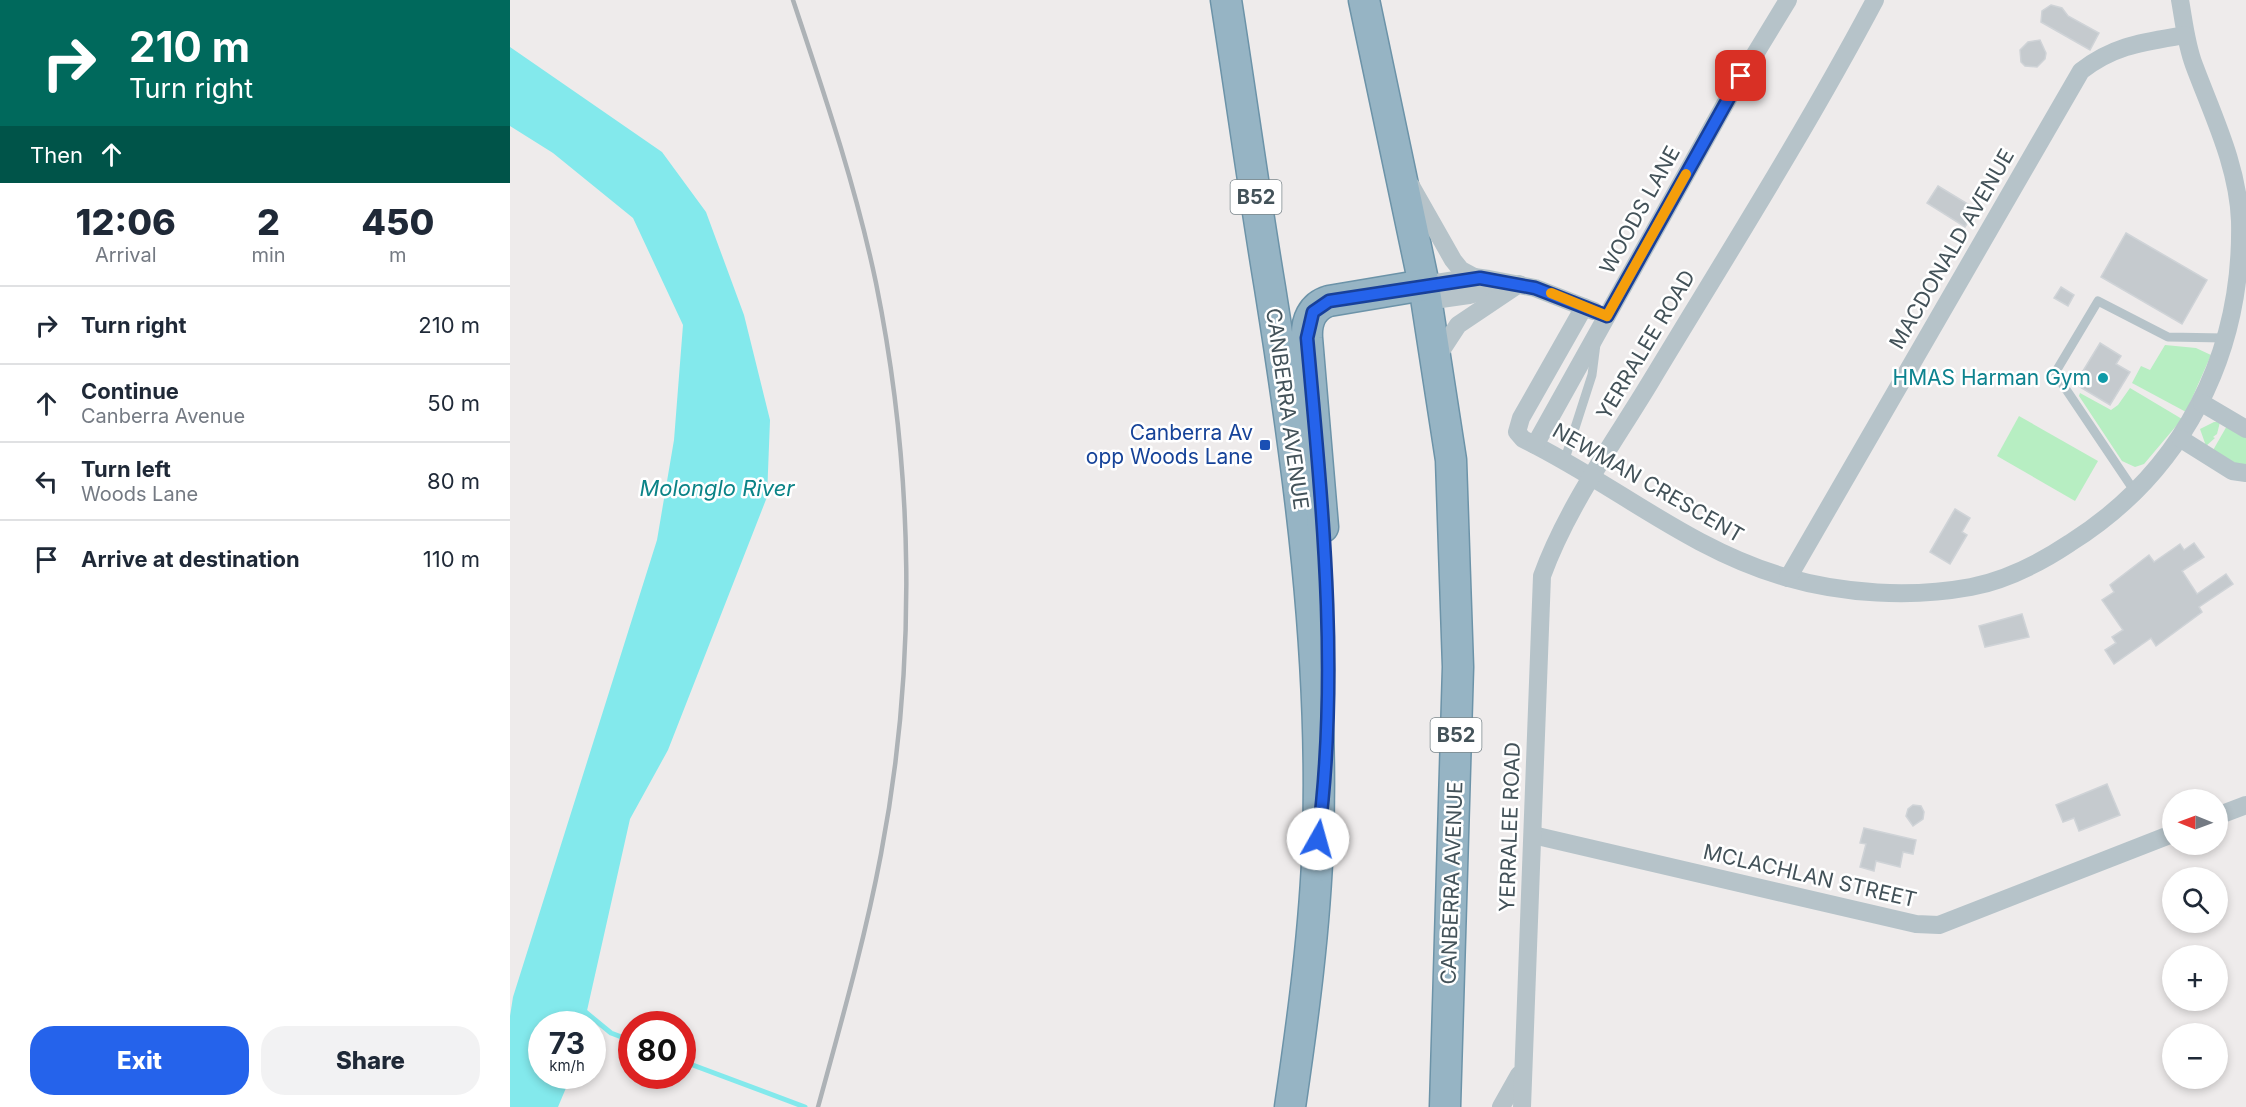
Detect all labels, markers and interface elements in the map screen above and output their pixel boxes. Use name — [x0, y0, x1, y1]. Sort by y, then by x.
text: 210 m — [129, 21, 250, 72]
icon: right — [30, 24, 108, 102]
pin — [1715, 50, 1766, 101]
icon: arrive — [1724, 59, 1757, 92]
text: Turn right — [129, 72, 253, 105]
icon: ahead — [95, 138, 128, 171]
text: Then — [30, 142, 83, 168]
street label: WOODS LANE — [1594, 142, 1685, 278]
street label: MACDONALD AVENUE — [1884, 144, 2019, 353]
road number: B52 — [1230, 180, 1281, 214]
text: 12:06 — [76, 200, 176, 244]
text: 2 — [257, 200, 280, 244]
text: 450 — [361, 200, 434, 244]
text: Arrival — [95, 243, 157, 267]
text: min — [251, 243, 286, 267]
text: m — [389, 243, 407, 267]
street label: YERRALEE ROAD — [1591, 265, 1700, 424]
street label: CANBERRA AVENUE — [1261, 307, 1314, 511]
icon: right — [30, 309, 63, 342]
text: Turn right — [81, 312, 187, 338]
text: 210 m — [418, 312, 480, 338]
place label: HMAS Harman Gym — [1893, 365, 2091, 390]
marker: HMAS Harman Gym — [2096, 371, 2110, 385]
text: Continue — [81, 378, 179, 404]
icon: ahead — [30, 387, 63, 420]
text: 50 m — [427, 390, 480, 416]
text: Canberra Avenue — [81, 404, 245, 428]
street label: NEWMAN CRESCENT — [1548, 418, 1748, 548]
place label: Canberra Av opp Woods Lane — [1086, 420, 1253, 469]
marker: Canberra Av opp Woods Lane — [1258, 438, 1272, 452]
text: Turn left — [81, 456, 171, 482]
icon: left — [30, 465, 63, 498]
text: 80 m — [427, 468, 480, 494]
water label: Molonglo River — [639, 475, 795, 501]
text: Woods Lane — [81, 482, 198, 506]
icon: arrive — [30, 543, 63, 576]
text: Arrive at destination — [81, 546, 300, 572]
text: 110 m — [423, 546, 480, 572]
road number: B52 — [1430, 718, 1482, 752]
street label: YERRALEE ROAD — [1494, 742, 1525, 912]
street label: CANBERRA AVENUE — [1435, 781, 1468, 985]
north arrow — [2162, 789, 2228, 855]
map controls — [2162, 789, 2228, 1089]
position arrow — [1286, 807, 1350, 871]
street label: MCLACHLAN STREET — [1701, 839, 1919, 912]
button: search — [2162, 867, 2228, 933]
button: + — [2162, 945, 2228, 1011]
speed limit sign: 80 — [618, 1011, 696, 1089]
button: − — [2162, 1023, 2228, 1089]
text: 73 — [549, 1025, 585, 1061]
button: Exit — [30, 1026, 249, 1095]
button: Share — [261, 1026, 480, 1095]
text: km/h — [549, 1056, 585, 1075]

